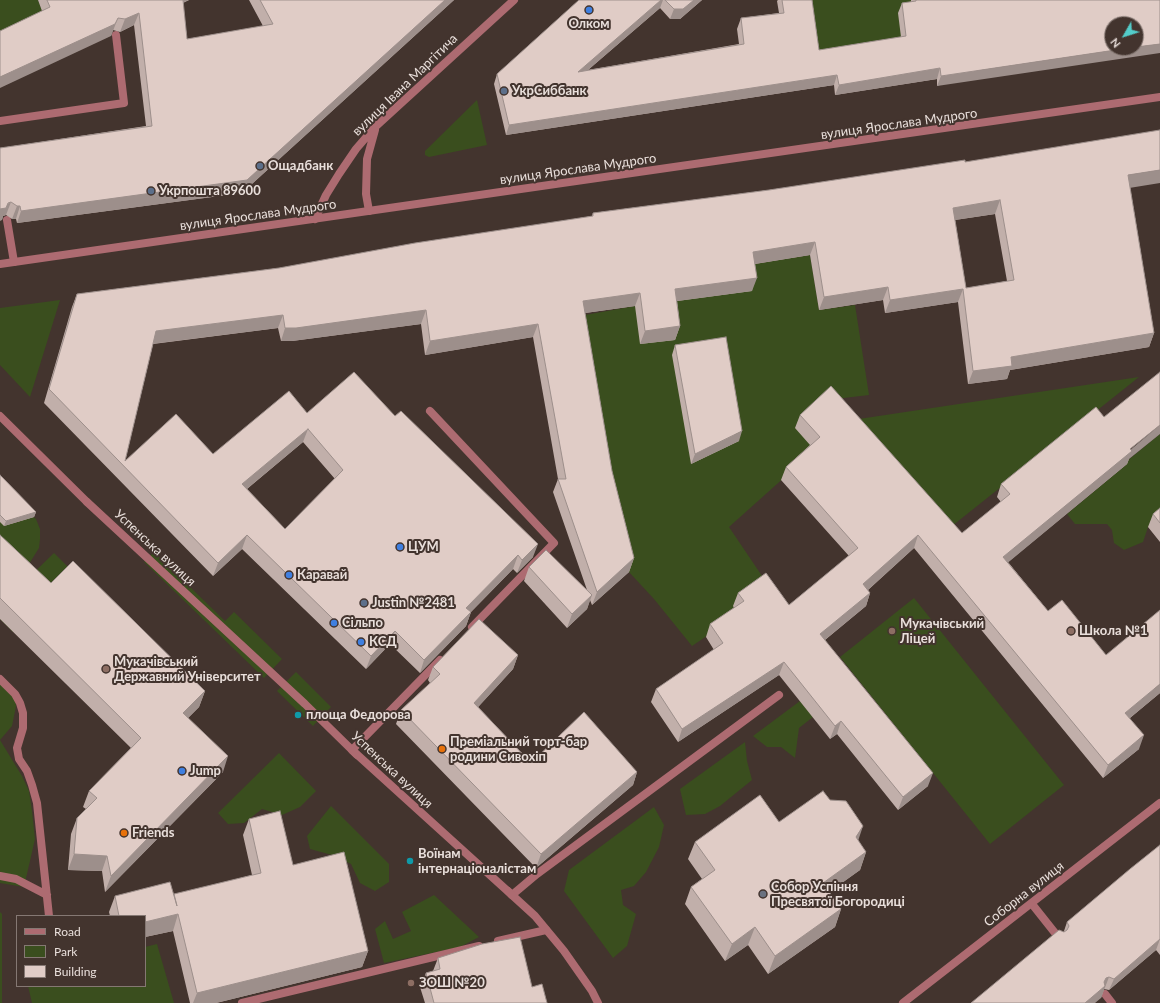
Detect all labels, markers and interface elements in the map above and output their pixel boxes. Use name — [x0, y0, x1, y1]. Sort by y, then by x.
marker: Олком — [584, 5, 594, 15]
place label: Олком — [568, 16, 610, 32]
north arrow — [1104, 16, 1144, 56]
street label: вулиця Івана Маргітича — [349, 31, 461, 139]
text: N — [1107, 36, 1123, 51]
place label: УкрСиббанк — [512, 83, 586, 99]
marker: УкрСиббанк — [499, 86, 509, 96]
street label: вулиця Ярослава Мудрого — [820, 105, 978, 143]
street label: вулиця Ярослава Мудрого — [499, 150, 657, 188]
place label: Ощадбанк — [268, 158, 333, 174]
marker: Ощадбанк — [255, 161, 265, 171]
place label: Укрпошта 89600 — [159, 183, 261, 199]
marker: Укрпошта 89600 — [146, 186, 156, 196]
street label: вулиця Ярослава Мудрого — [179, 196, 337, 234]
street label: Успенська вулиця — [111, 506, 199, 590]
place label: ЦУМ — [408, 539, 439, 555]
marker: ЦУМ — [395, 542, 405, 552]
place label: Каравай — [297, 567, 347, 583]
marker: Каравай — [284, 570, 294, 580]
place label: Justin №2481 — [372, 595, 455, 611]
marker: Justin №2481 — [359, 598, 369, 608]
place label: Сільпо — [342, 615, 383, 631]
place label: Мукачівський Ліцей — [900, 616, 984, 647]
marker: Сільпо — [329, 618, 339, 628]
place label: Школа №1 — [1079, 623, 1147, 639]
marker: Мукачівський Ліцей — [887, 626, 897, 636]
marker: Школа №1 — [1066, 626, 1076, 636]
place label: КСД — [369, 634, 397, 650]
marker: КСД — [356, 637, 366, 647]
place label: Мукачівський Державний Університет — [114, 654, 261, 685]
marker: Мукачівський Державний Університет — [101, 664, 111, 674]
place label: площа Федорова — [306, 707, 411, 723]
marker: площа Федорова — [293, 710, 303, 720]
street label: Успенська вулиця — [348, 728, 436, 812]
place label: Преміальний торт-бар родини Сивохіп — [450, 734, 587, 765]
marker: Преміальний торт-бар родини Сивохіп — [437, 744, 447, 754]
place label: Jump — [190, 763, 221, 779]
marker: Jump — [177, 766, 187, 776]
place label: Friends — [132, 825, 174, 841]
marker: Friends — [119, 828, 129, 838]
place label: Воїнам інтернаціоналістам — [418, 846, 536, 877]
marker: Воїнам інтернаціоналістам — [405, 856, 415, 866]
street label: Соборна вулиця — [981, 858, 1067, 930]
place label: Собор Успіння Пресвятої Богородиці — [771, 879, 905, 910]
marker: Собор Успіння Пресвятої Богородиці — [758, 889, 768, 899]
legend — [16, 915, 146, 987]
text: Road — [54, 924, 81, 939]
text: Park — [54, 944, 77, 959]
text: Building — [54, 964, 97, 979]
place label: ЗОШ №20 — [419, 975, 485, 991]
marker: ЗОШ №20 — [406, 978, 416, 988]

